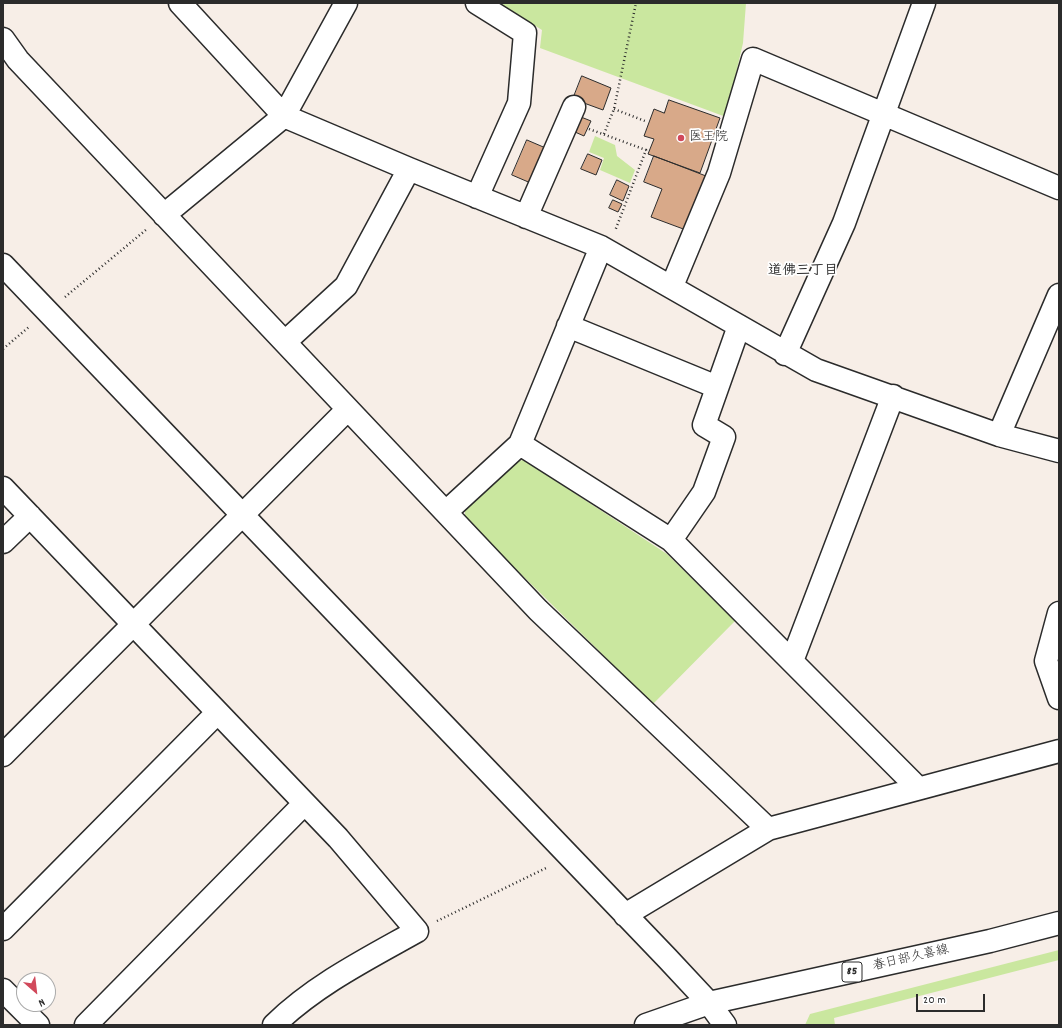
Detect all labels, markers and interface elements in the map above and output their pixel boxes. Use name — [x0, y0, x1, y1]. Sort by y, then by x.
place label: 医王院 — [689, 130, 728, 146]
marker: 医王院 — [676, 133, 686, 143]
district label: 道佛三丁目 — [768, 264, 838, 280]
street label: 春日部久喜線 — [871, 943, 951, 975]
road number: 85 — [842, 962, 862, 982]
north arrow — [16, 972, 56, 1012]
scale bar — [918, 986, 987, 1012]
text: 20 m — [923, 992, 946, 1009]
text: N — [35, 993, 47, 1010]

